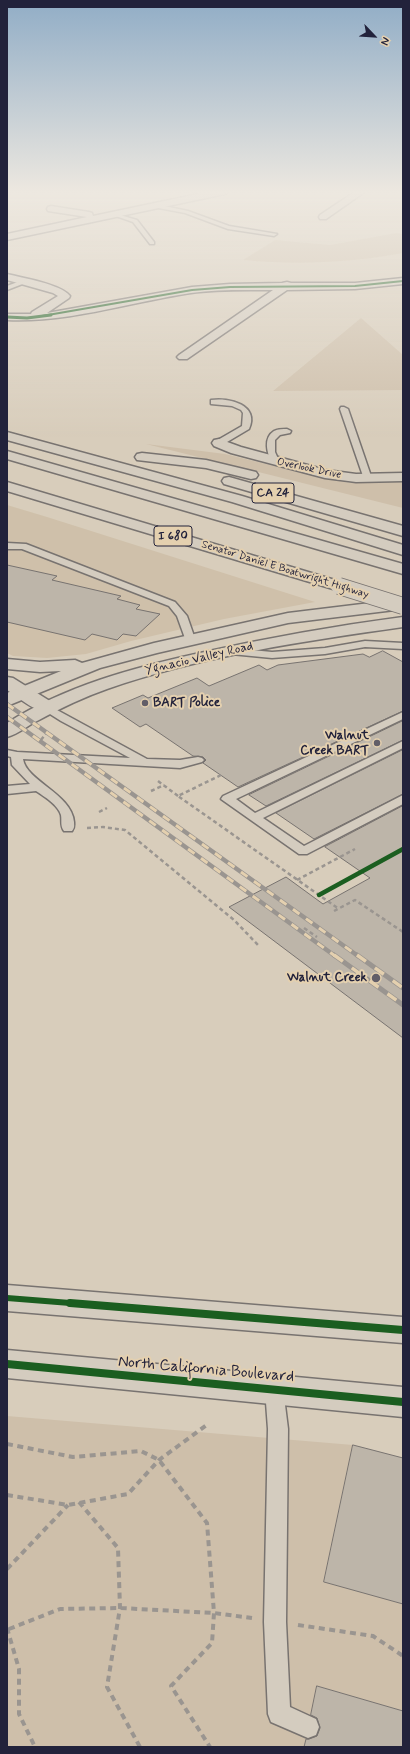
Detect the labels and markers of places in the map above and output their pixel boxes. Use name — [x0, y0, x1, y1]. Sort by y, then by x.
place label: BART Police — [153, 695, 220, 711]
marker: BART Police — [140, 698, 150, 708]
place label: Walnut Creek BART — [300, 728, 369, 759]
marker: Walnut Creek BART — [372, 738, 382, 748]
place label: Walnut Creek — [287, 970, 367, 986]
marker: Walnut Creek — [370, 972, 382, 984]

